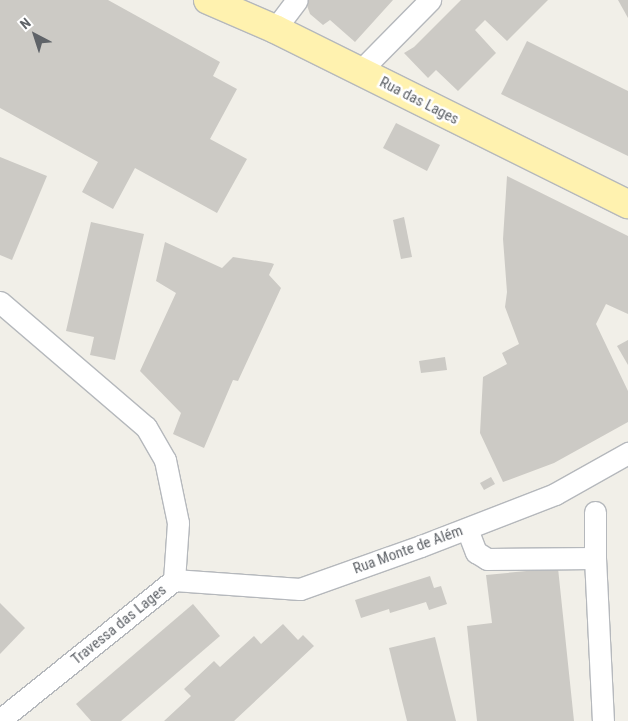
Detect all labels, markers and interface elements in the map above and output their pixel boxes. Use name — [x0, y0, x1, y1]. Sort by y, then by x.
north arrow — [10, 10, 60, 60]
text: N — [17, 15, 34, 32]
street label: Rua das Lages — [376, 73, 462, 129]
street label: Rua Monte de Além — [351, 522, 465, 578]
street label: Travessa das Lages — [68, 581, 170, 669]

